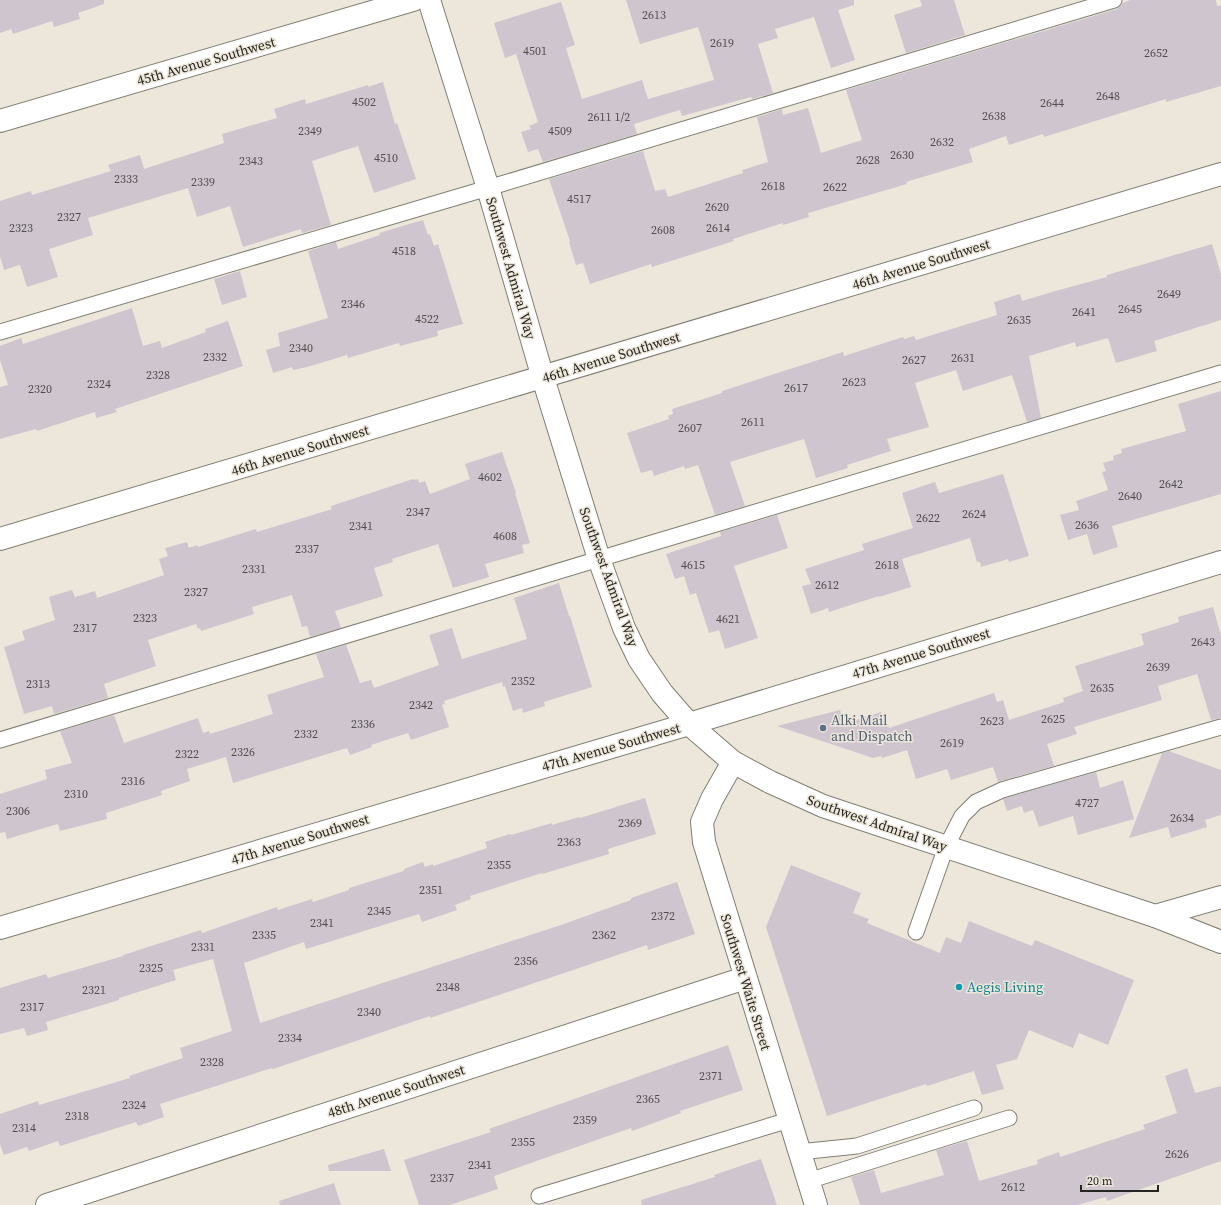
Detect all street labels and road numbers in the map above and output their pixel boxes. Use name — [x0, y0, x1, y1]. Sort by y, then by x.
street label: 45th Avenue Southwest — [134, 32, 278, 90]
street label: Southwest Admiral Way — [481, 195, 541, 342]
street label: 46th Avenue Southwest — [850, 233, 993, 294]
street label: 46th Avenue Southwest — [540, 326, 683, 387]
street label: 46th Avenue Southwest — [229, 419, 372, 480]
street label: Southwest Admiral Way — [574, 504, 644, 650]
street label: 47th Avenue Southwest — [850, 622, 993, 683]
street label: 47th Avenue Southwest — [539, 718, 683, 776]
street label: Southwest Admiral Way — [804, 790, 951, 857]
street label: 47th Avenue Southwest — [229, 808, 372, 869]
street label: Southwest Waite Street — [716, 911, 776, 1053]
street label: 48th Avenue Southwest — [325, 1059, 468, 1123]

